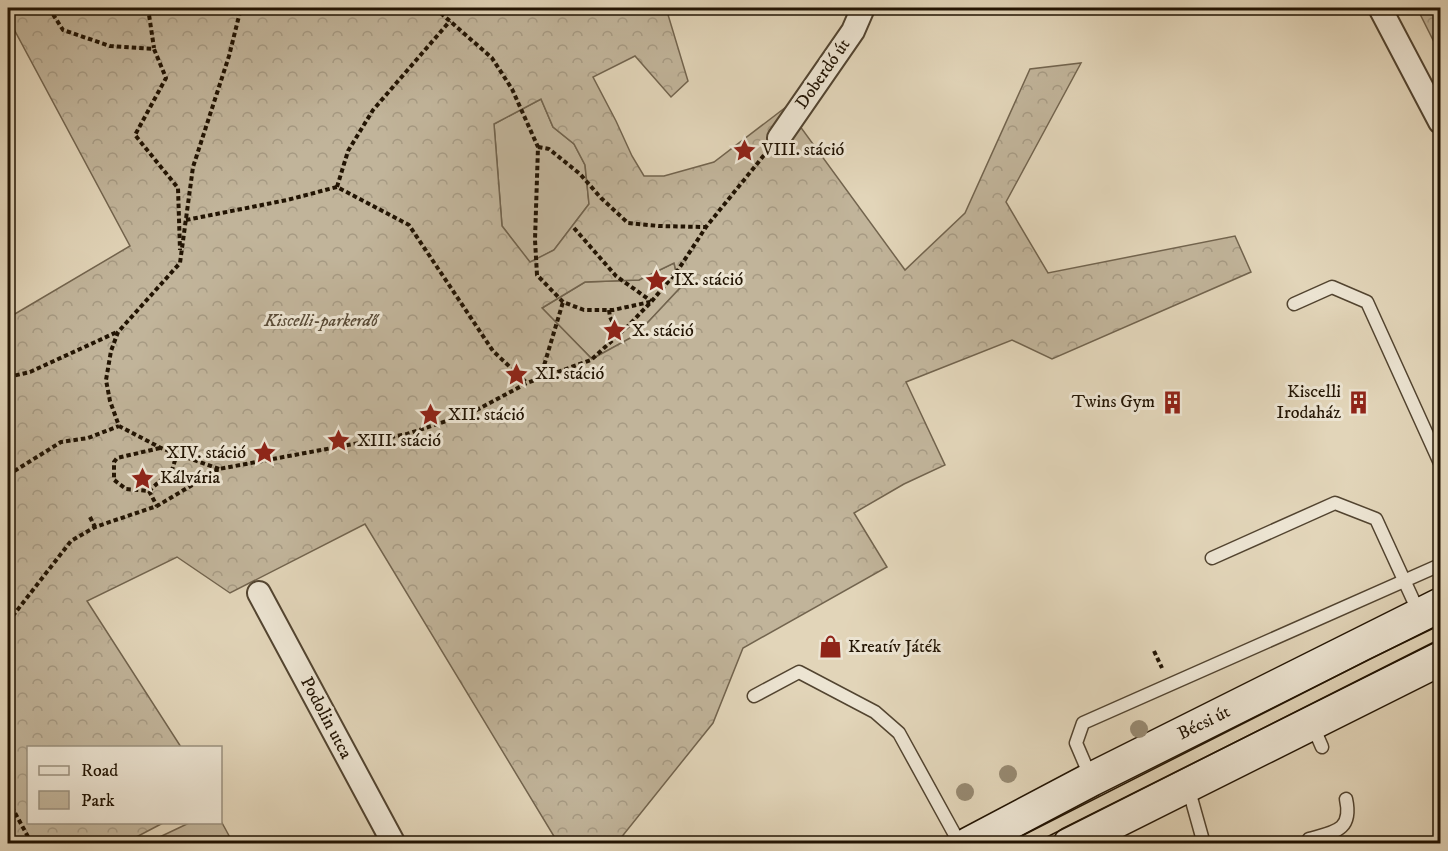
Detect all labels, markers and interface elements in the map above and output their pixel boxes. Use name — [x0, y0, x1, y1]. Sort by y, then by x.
street label: Doberdó út — [791, 34, 855, 113]
place icon: VIII. stáció — [731, 137, 757, 163]
place label: VIII. stáció — [761, 139, 845, 161]
place icon: IX. stáció — [643, 267, 669, 293]
place label: IX. stáció — [674, 269, 743, 291]
park label: Kiscelli-parkerdő — [263, 310, 380, 332]
place icon: X. stáció — [601, 318, 627, 344]
place label: X. stáció — [632, 320, 694, 342]
place icon: XI. stáció — [504, 361, 530, 387]
place label: XI. stáció — [535, 363, 604, 385]
place label: Kiscelli Irodaház — [1277, 381, 1341, 424]
building icon: Twins Gym — [1160, 389, 1186, 415]
building icon: Kiscelli Irodaház — [1346, 389, 1372, 415]
place label: Twins Gym — [1072, 391, 1155, 413]
place icon: XII. stáció — [417, 402, 443, 428]
place label: XII. stáció — [448, 404, 525, 426]
place icon: XIII. stáció — [326, 428, 352, 454]
place label: XIII. stáció — [357, 430, 441, 452]
place icon: XIV. stáció — [251, 440, 277, 466]
place label: XIV. stáció — [166, 442, 246, 464]
place icon: Kálvária — [129, 465, 155, 491]
place label: Kálvária — [160, 467, 220, 489]
shop icon: Kreatív Játék — [817, 634, 843, 660]
place label: Kreatív Játék — [848, 636, 941, 658]
street label: Podolin utca — [295, 673, 357, 763]
street label: Bécsi út — [1174, 701, 1234, 745]
legend — [27, 746, 222, 824]
text: Road — [81, 760, 118, 782]
text: Park — [81, 790, 115, 812]

